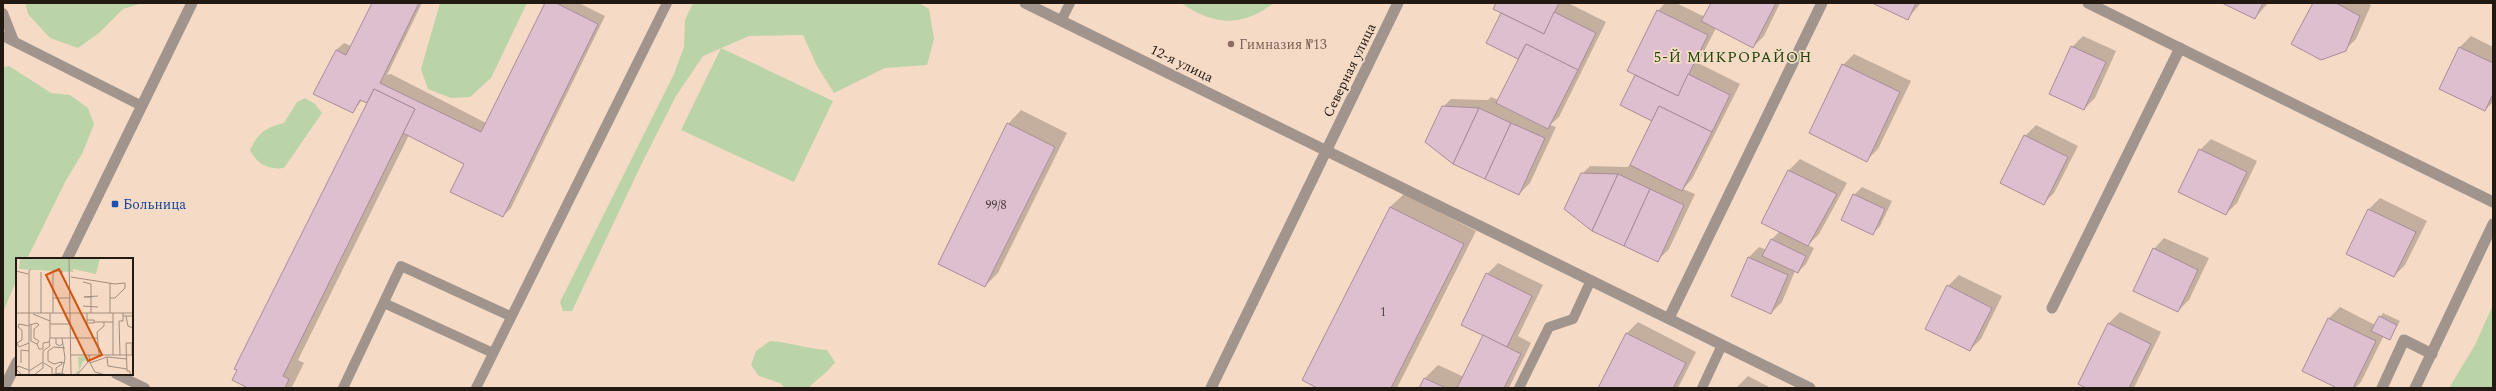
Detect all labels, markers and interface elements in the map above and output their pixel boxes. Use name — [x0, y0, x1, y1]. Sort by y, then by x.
street label: Северная улица — [1318, 19, 1381, 121]
place label: Гимназия №13 — [1239, 34, 1327, 55]
street label: 12-я улица — [1147, 39, 1217, 88]
marker: Гимназия №13 — [1226, 39, 1236, 49]
district label: 5-Й МИКРОРАЙОН — [1654, 46, 1812, 69]
place label: Больница — [123, 194, 186, 215]
house number: 99/8 — [985, 196, 1007, 215]
marker: Больница — [110, 199, 120, 209]
inset map — [16, 258, 133, 375]
house number: 1 — [1380, 303, 1386, 322]

